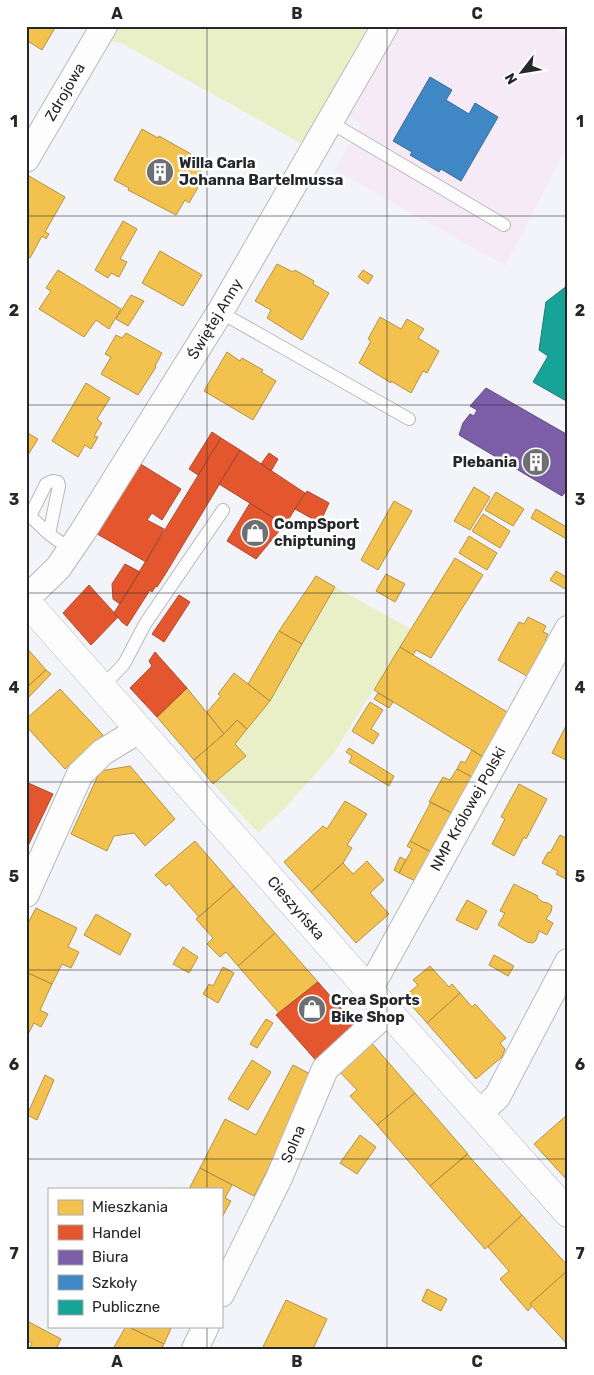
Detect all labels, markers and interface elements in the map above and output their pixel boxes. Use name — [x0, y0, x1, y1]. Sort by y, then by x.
text: A — [111, 4, 123, 23]
text: B — [291, 4, 303, 23]
text: C — [471, 4, 483, 23]
north arrow — [496, 48, 546, 98]
street label: Zdrojowa — [41, 60, 89, 124]
text: N — [501, 70, 521, 87]
text: 1 — [10, 112, 18, 131]
text: 1 — [576, 112, 584, 131]
place label: Willa Carla Johanna Bartelmussa — [179, 154, 344, 189]
building icon: Willa Carla Johanna Bartelmussa — [145, 157, 175, 187]
street label: Świętej Anny — [184, 275, 246, 363]
text: 2 — [9, 301, 19, 320]
text: 2 — [575, 301, 585, 320]
building icon: Plebania — [521, 447, 551, 477]
place label: Plebania — [453, 453, 517, 471]
text: 3 — [9, 490, 19, 509]
text: 3 — [575, 490, 585, 509]
place label: CompSport chiptuning — [274, 515, 359, 550]
shop icon: CompSport chiptuning — [240, 518, 270, 548]
text: 4 — [9, 678, 20, 697]
text: 4 — [575, 678, 586, 697]
street label: NMP Królowej Polski — [426, 744, 510, 874]
text: 5 — [9, 867, 19, 886]
text: 5 — [575, 867, 585, 886]
street label: Cieszyńska — [264, 873, 328, 943]
place label: Crea Sports Bike Shop — [331, 991, 420, 1026]
shop icon: Crea Sports Bike Shop — [297, 994, 327, 1024]
text: 6 — [9, 1055, 19, 1074]
text: 6 — [575, 1055, 585, 1074]
street label: Solna — [277, 1123, 309, 1165]
legend — [48, 1188, 222, 1328]
text: Mieszkania — [92, 1198, 168, 1216]
text: Handel — [92, 1224, 141, 1242]
text: 7 — [9, 1244, 19, 1263]
text: 7 — [575, 1244, 585, 1263]
text: Biura — [92, 1248, 129, 1266]
text: Szkoły — [92, 1274, 137, 1292]
text: Publiczne — [92, 1298, 160, 1316]
text: A — [111, 1352, 123, 1371]
text: B — [291, 1352, 303, 1371]
text: C — [471, 1352, 483, 1371]

